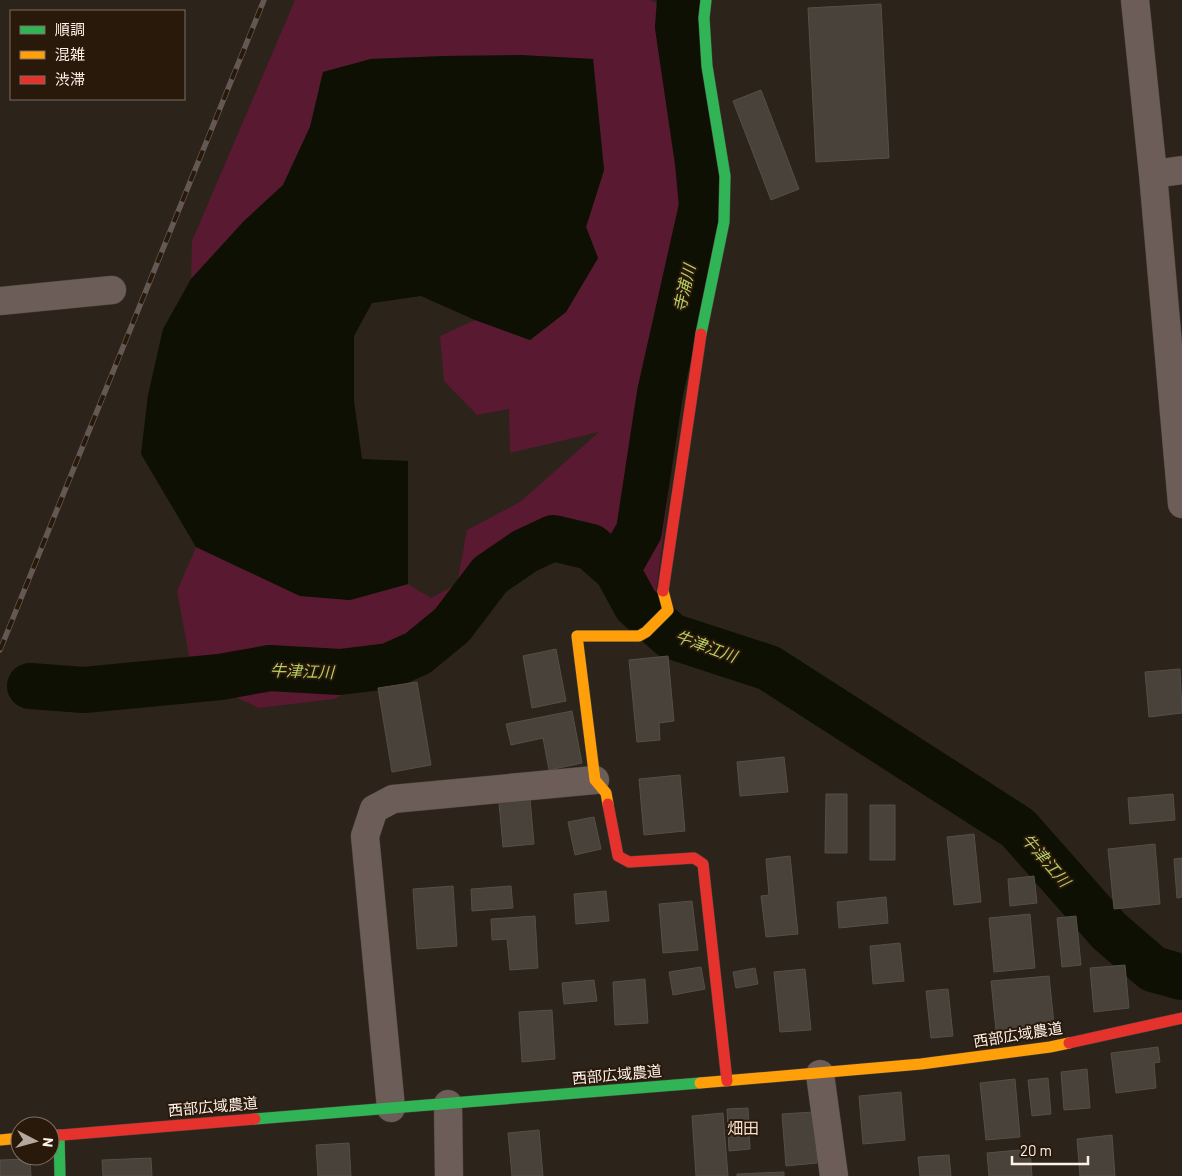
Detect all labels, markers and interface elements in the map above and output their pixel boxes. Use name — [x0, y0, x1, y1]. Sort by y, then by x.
legend — [10, 10, 185, 100]
text: 順調 — [55, 20, 85, 38]
text: 混雑 — [55, 45, 85, 63]
text: 渋滞 — [55, 70, 85, 88]
water label: 寺浦川 — [669, 260, 699, 313]
water label: 牛津江川 — [673, 626, 741, 666]
water label: 牛津江川 — [270, 660, 336, 681]
water label: 牛津江川 — [1018, 829, 1076, 892]
street label: 西部広域農道 — [972, 1018, 1064, 1050]
street label: 西部広域農道 — [571, 1061, 663, 1087]
street label: 西部広域農道 — [167, 1093, 259, 1119]
north arrow — [10, 1116, 60, 1166]
district label: 畑田 — [727, 1118, 759, 1137]
scale bar — [1012, 1134, 1088, 1166]
text: N — [39, 1137, 57, 1148]
text: 20 m — [1020, 1141, 1052, 1159]

